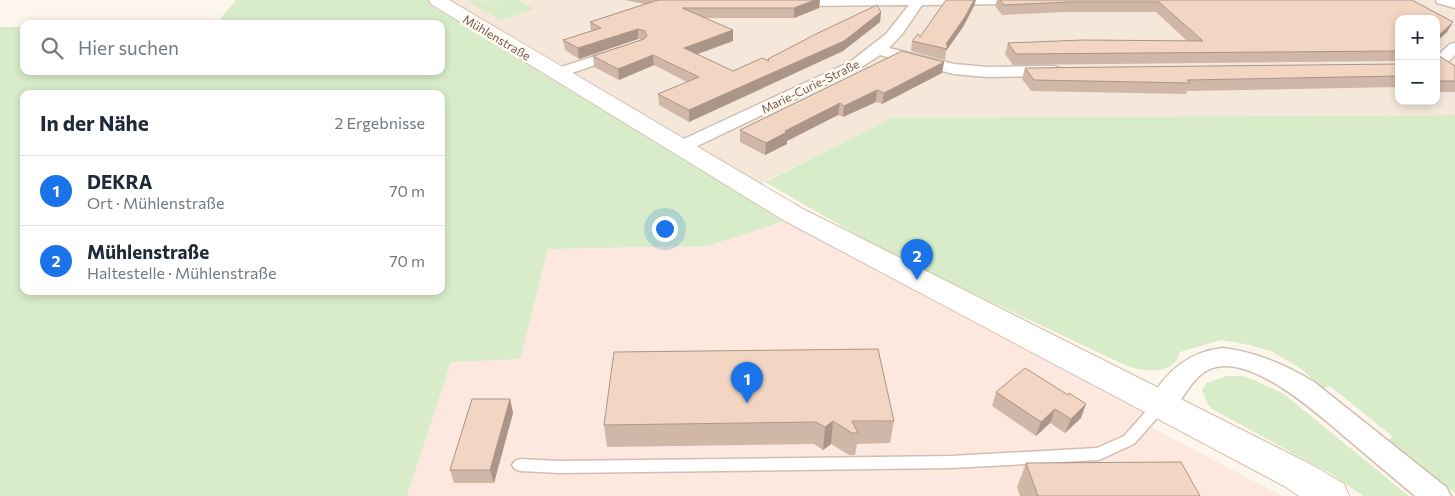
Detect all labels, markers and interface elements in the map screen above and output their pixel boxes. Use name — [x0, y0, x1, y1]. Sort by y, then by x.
street label: Mühlenstraße — [461, 11, 533, 63]
map controls — [1395, 15, 1440, 105]
button: + — [1395, 15, 1440, 60]
search box — [20, 20, 445, 75]
icon: search — [38, 34, 66, 62]
text: Hier suchen — [78, 36, 179, 59]
street label: Marie-Curie-Straße — [759, 56, 861, 116]
button: − — [1395, 60, 1440, 105]
text: In der Nähe — [40, 110, 149, 135]
text: 2 Ergebnisse — [335, 113, 425, 132]
text: DEKRA — [87, 170, 152, 193]
text: 1 — [52, 181, 60, 200]
text: 70 m — [389, 181, 425, 200]
text: Ort · Mühlenstraße — [87, 193, 225, 212]
your location — [652, 216, 678, 242]
pin: 2 — [901, 239, 933, 280]
text: Mühlenstraße — [87, 240, 209, 263]
text: 2 — [51, 251, 61, 270]
text: 70 m — [389, 251, 425, 270]
text: Haltestelle · Mühlenstraße — [87, 263, 276, 282]
pin: 1 — [731, 362, 763, 403]

